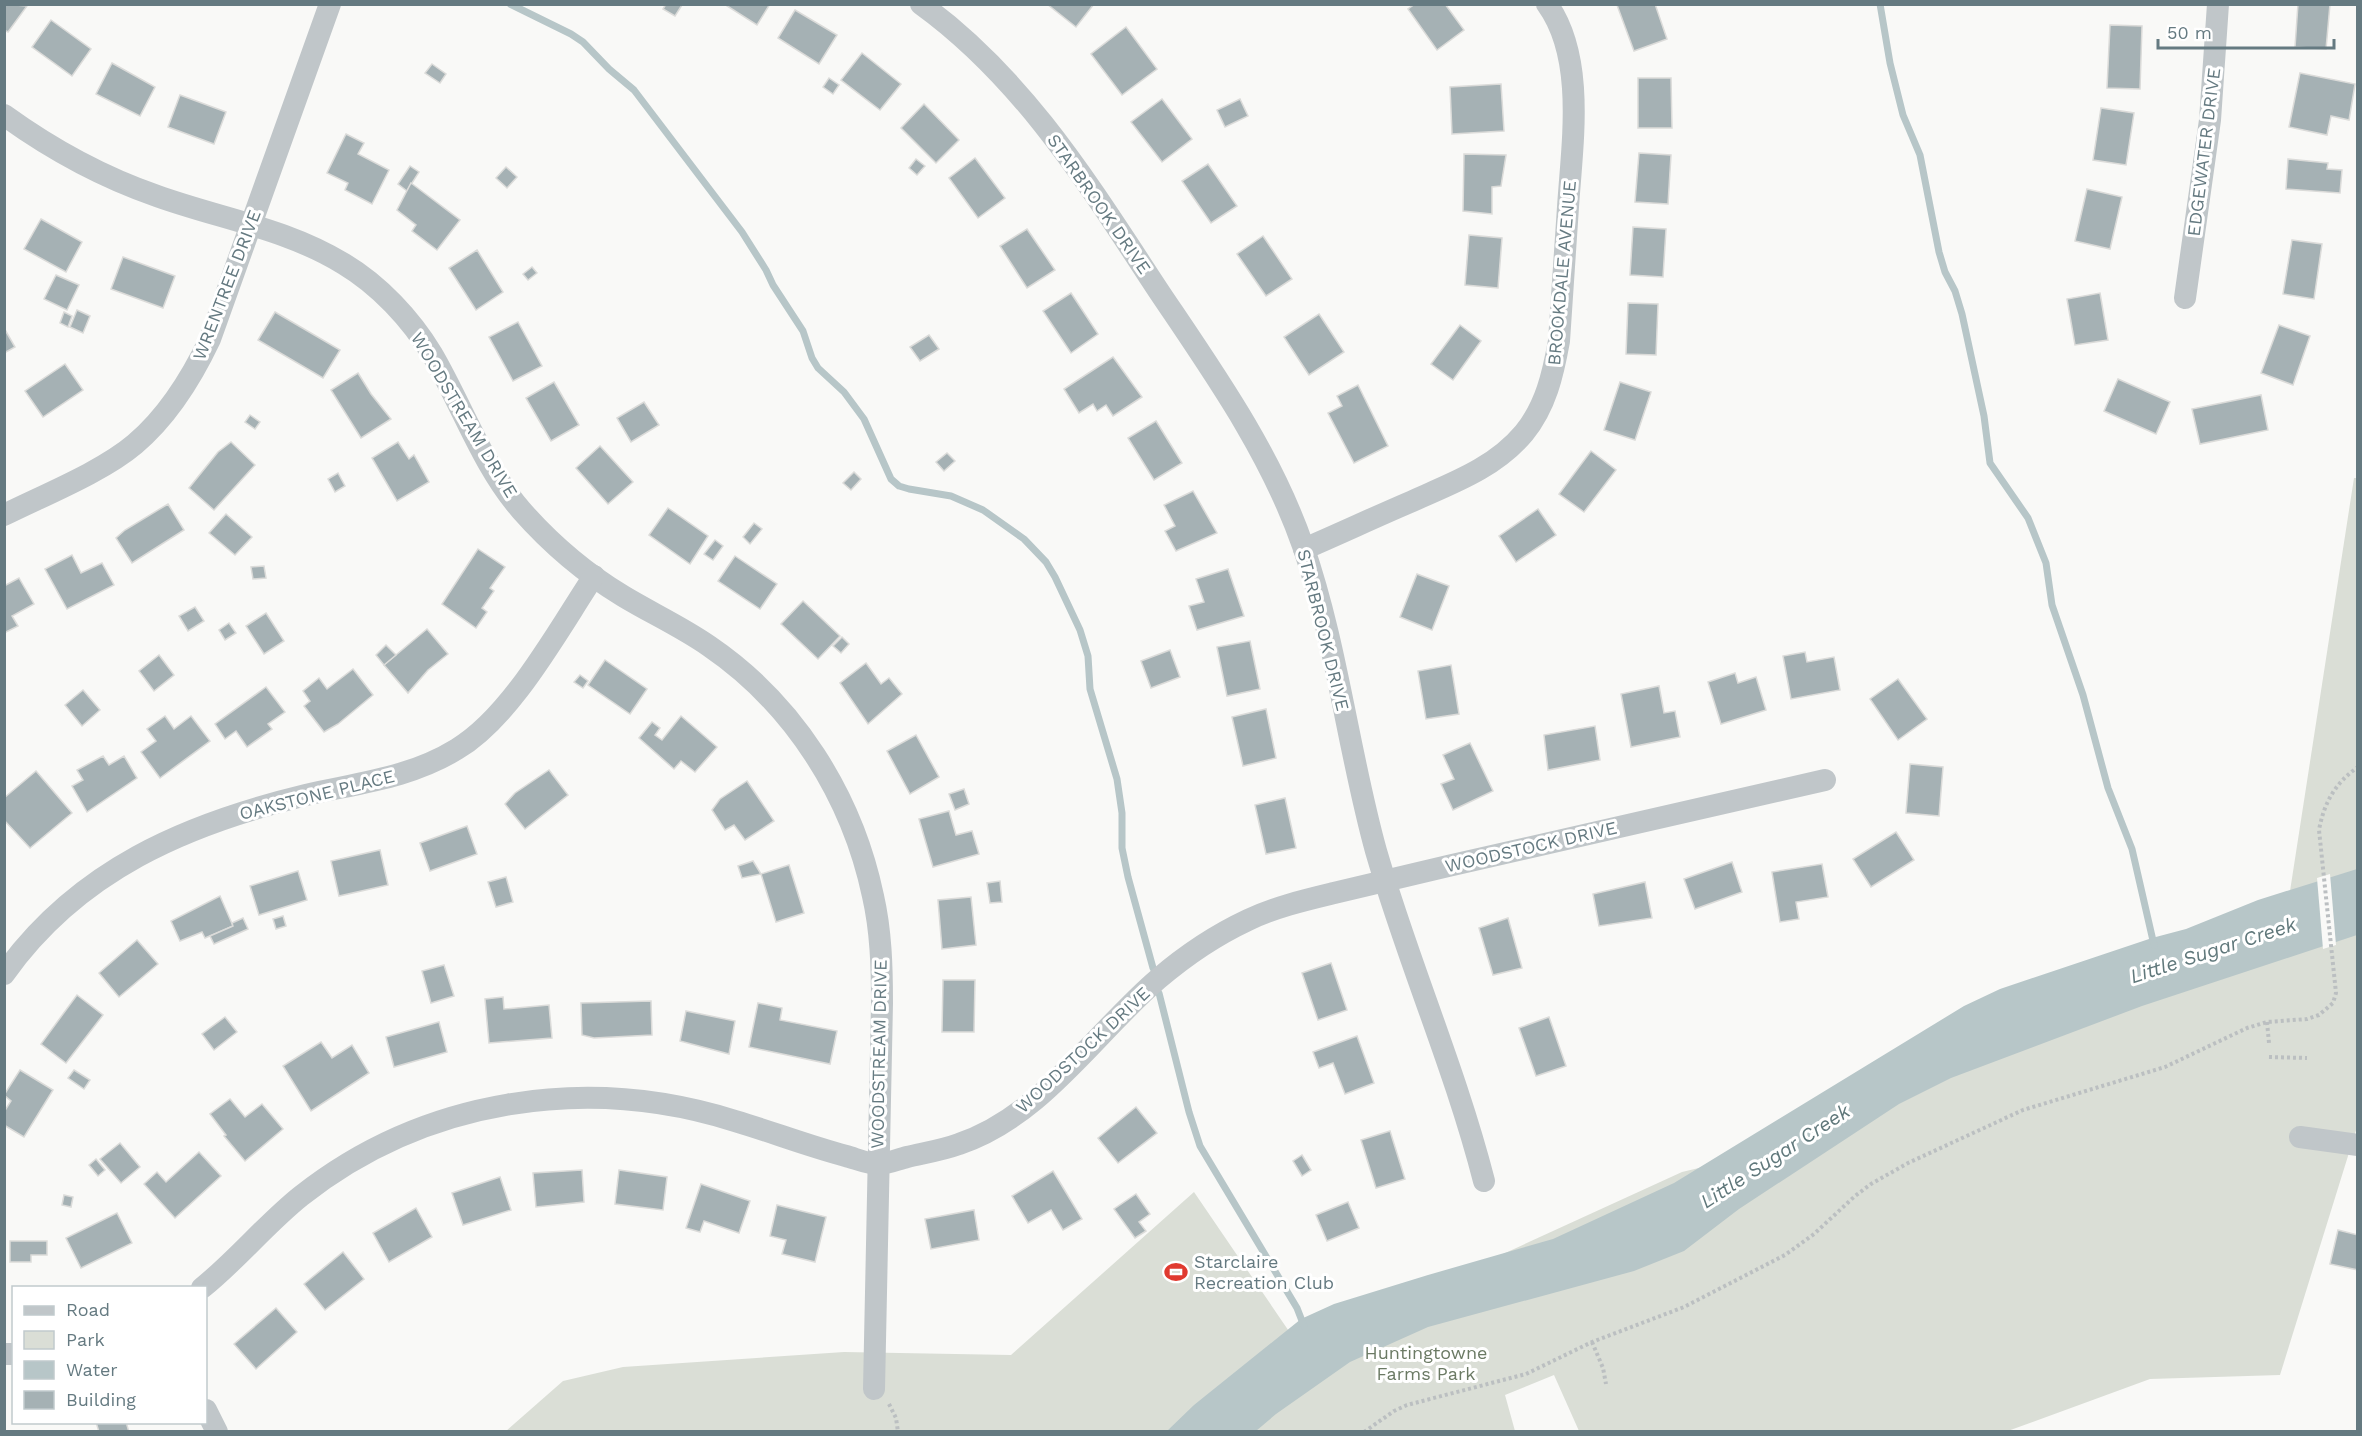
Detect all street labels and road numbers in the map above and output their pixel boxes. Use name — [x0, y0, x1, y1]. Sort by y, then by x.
street label: EDGEWATER DRIVE — [2183, 66, 2224, 237]
street label: STARBROOK DRIVE — [1043, 130, 1156, 278]
street label: BROOKDALE AVENUE — [1543, 179, 1580, 366]
street label: WRENTREE DRIVE — [188, 207, 265, 363]
street label: WOODSTREAM DRIVE — [407, 328, 522, 501]
street label: STARBROOK DRIVE — [1293, 547, 1354, 713]
street label: OAKSTONE PLACE — [237, 765, 397, 824]
street label: WOODSTOCK DRIVE — [1443, 817, 1619, 876]
street label: WOODSTREAM DRIVE — [866, 959, 891, 1149]
street label: WOODSTOCK DRIVE — [1011, 982, 1154, 1117]

